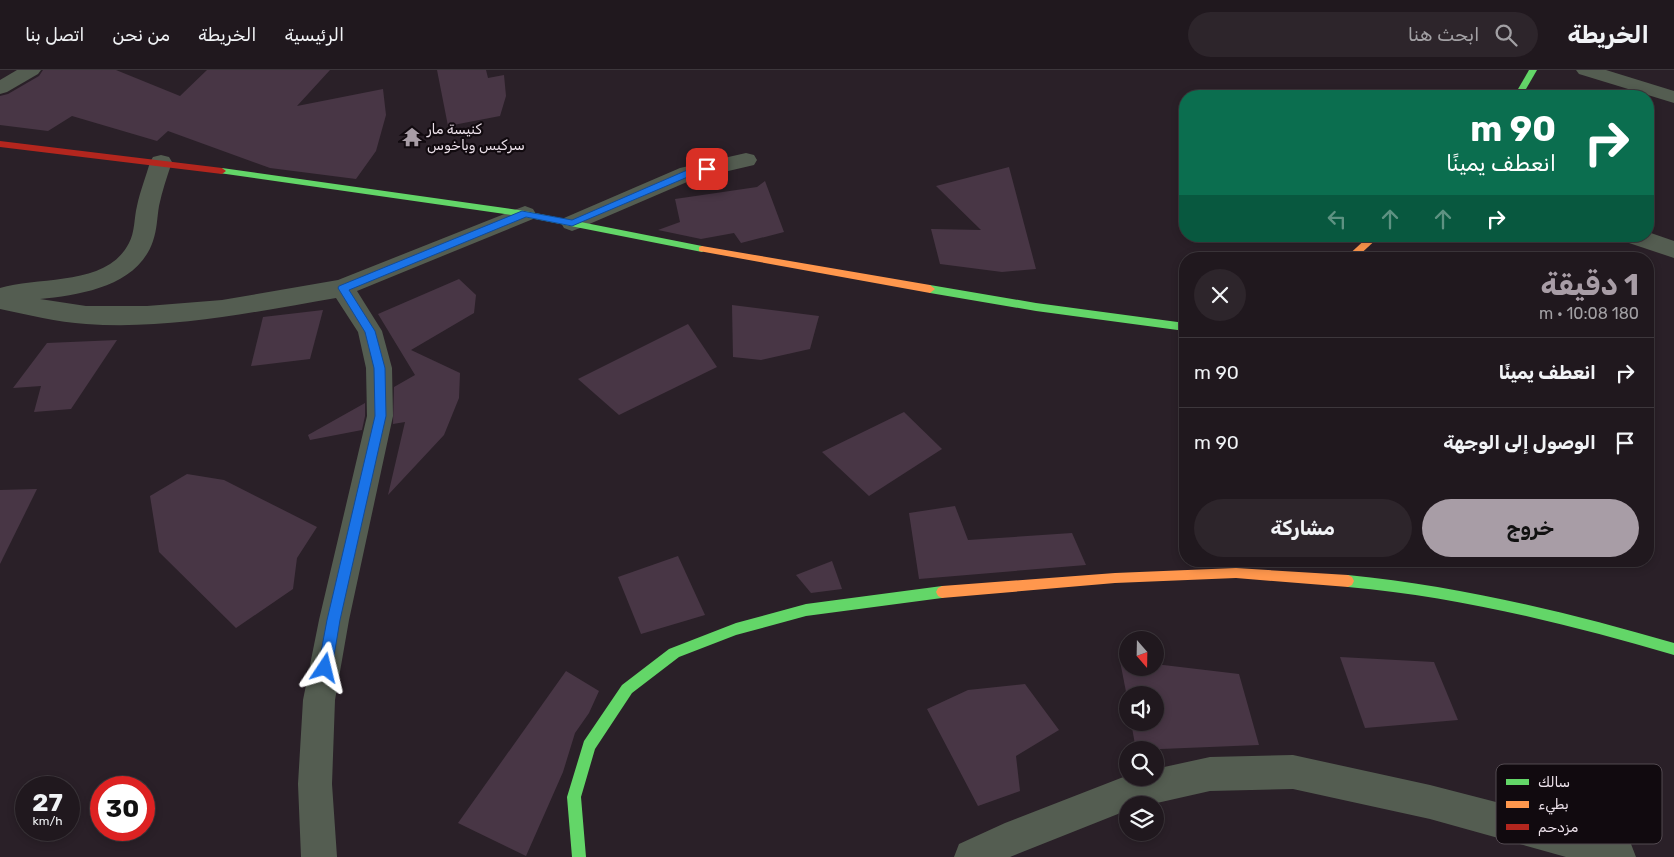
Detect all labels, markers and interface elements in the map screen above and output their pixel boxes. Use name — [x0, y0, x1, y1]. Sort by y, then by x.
search box — [1188, 12, 1538, 57]
icon: search — [1492, 21, 1520, 49]
text: الخريطة — [1568, 21, 1649, 49]
text: ابحث هنا — [1408, 23, 1480, 46]
text: اتصل بنا — [25, 24, 84, 46]
text: من نحن — [112, 24, 170, 46]
text: الخريطة — [198, 24, 256, 46]
text: الرئيسية — [284, 24, 344, 46]
text: 90 m — [1470, 108, 1556, 150]
icon: right — [1574, 110, 1639, 175]
place label: كنيسة مار سركيس وباخوس — [426, 121, 525, 154]
temple icon: كنيسة مار سركيس وباخوس — [401, 126, 423, 148]
pin — [686, 148, 728, 190]
text: انعطف يمينًا — [1446, 150, 1556, 177]
icon: arrive — [693, 155, 721, 183]
icon: left — [1323, 205, 1351, 233]
icon: ahead — [1376, 205, 1404, 233]
icon: ahead — [1429, 205, 1457, 233]
icon: right — [1482, 205, 1510, 233]
text: 1 دقيقة — [1541, 267, 1639, 303]
button: close — [1194, 269, 1246, 321]
text: 180 m · 10:08 — [1539, 304, 1639, 323]
icon: right — [1611, 359, 1639, 387]
text: 90 m — [1194, 361, 1239, 384]
text: انعطف يمينًا — [1499, 361, 1596, 384]
icon: arrive — [1611, 429, 1639, 457]
text: 90 m — [1194, 431, 1239, 454]
text: الوصول إلى الوجهة — [1443, 431, 1596, 454]
button: مشاركة — [1194, 499, 1412, 557]
button: خروج — [1422, 499, 1639, 557]
north arrow — [1119, 631, 1164, 676]
map controls — [1119, 631, 1164, 841]
position arrow — [298, 641, 350, 693]
button: sound — [1119, 686, 1164, 731]
button: search — [1119, 741, 1164, 786]
legend — [1496, 764, 1662, 844]
text: سالك — [1538, 774, 1570, 791]
speed limit sign: 30 — [90, 776, 155, 841]
text: 27 — [32, 788, 63, 817]
button: layers — [1119, 796, 1164, 841]
text: بطيء — [1538, 796, 1569, 815]
text: km/h — [33, 814, 62, 828]
text: مزدحم — [1538, 819, 1578, 836]

